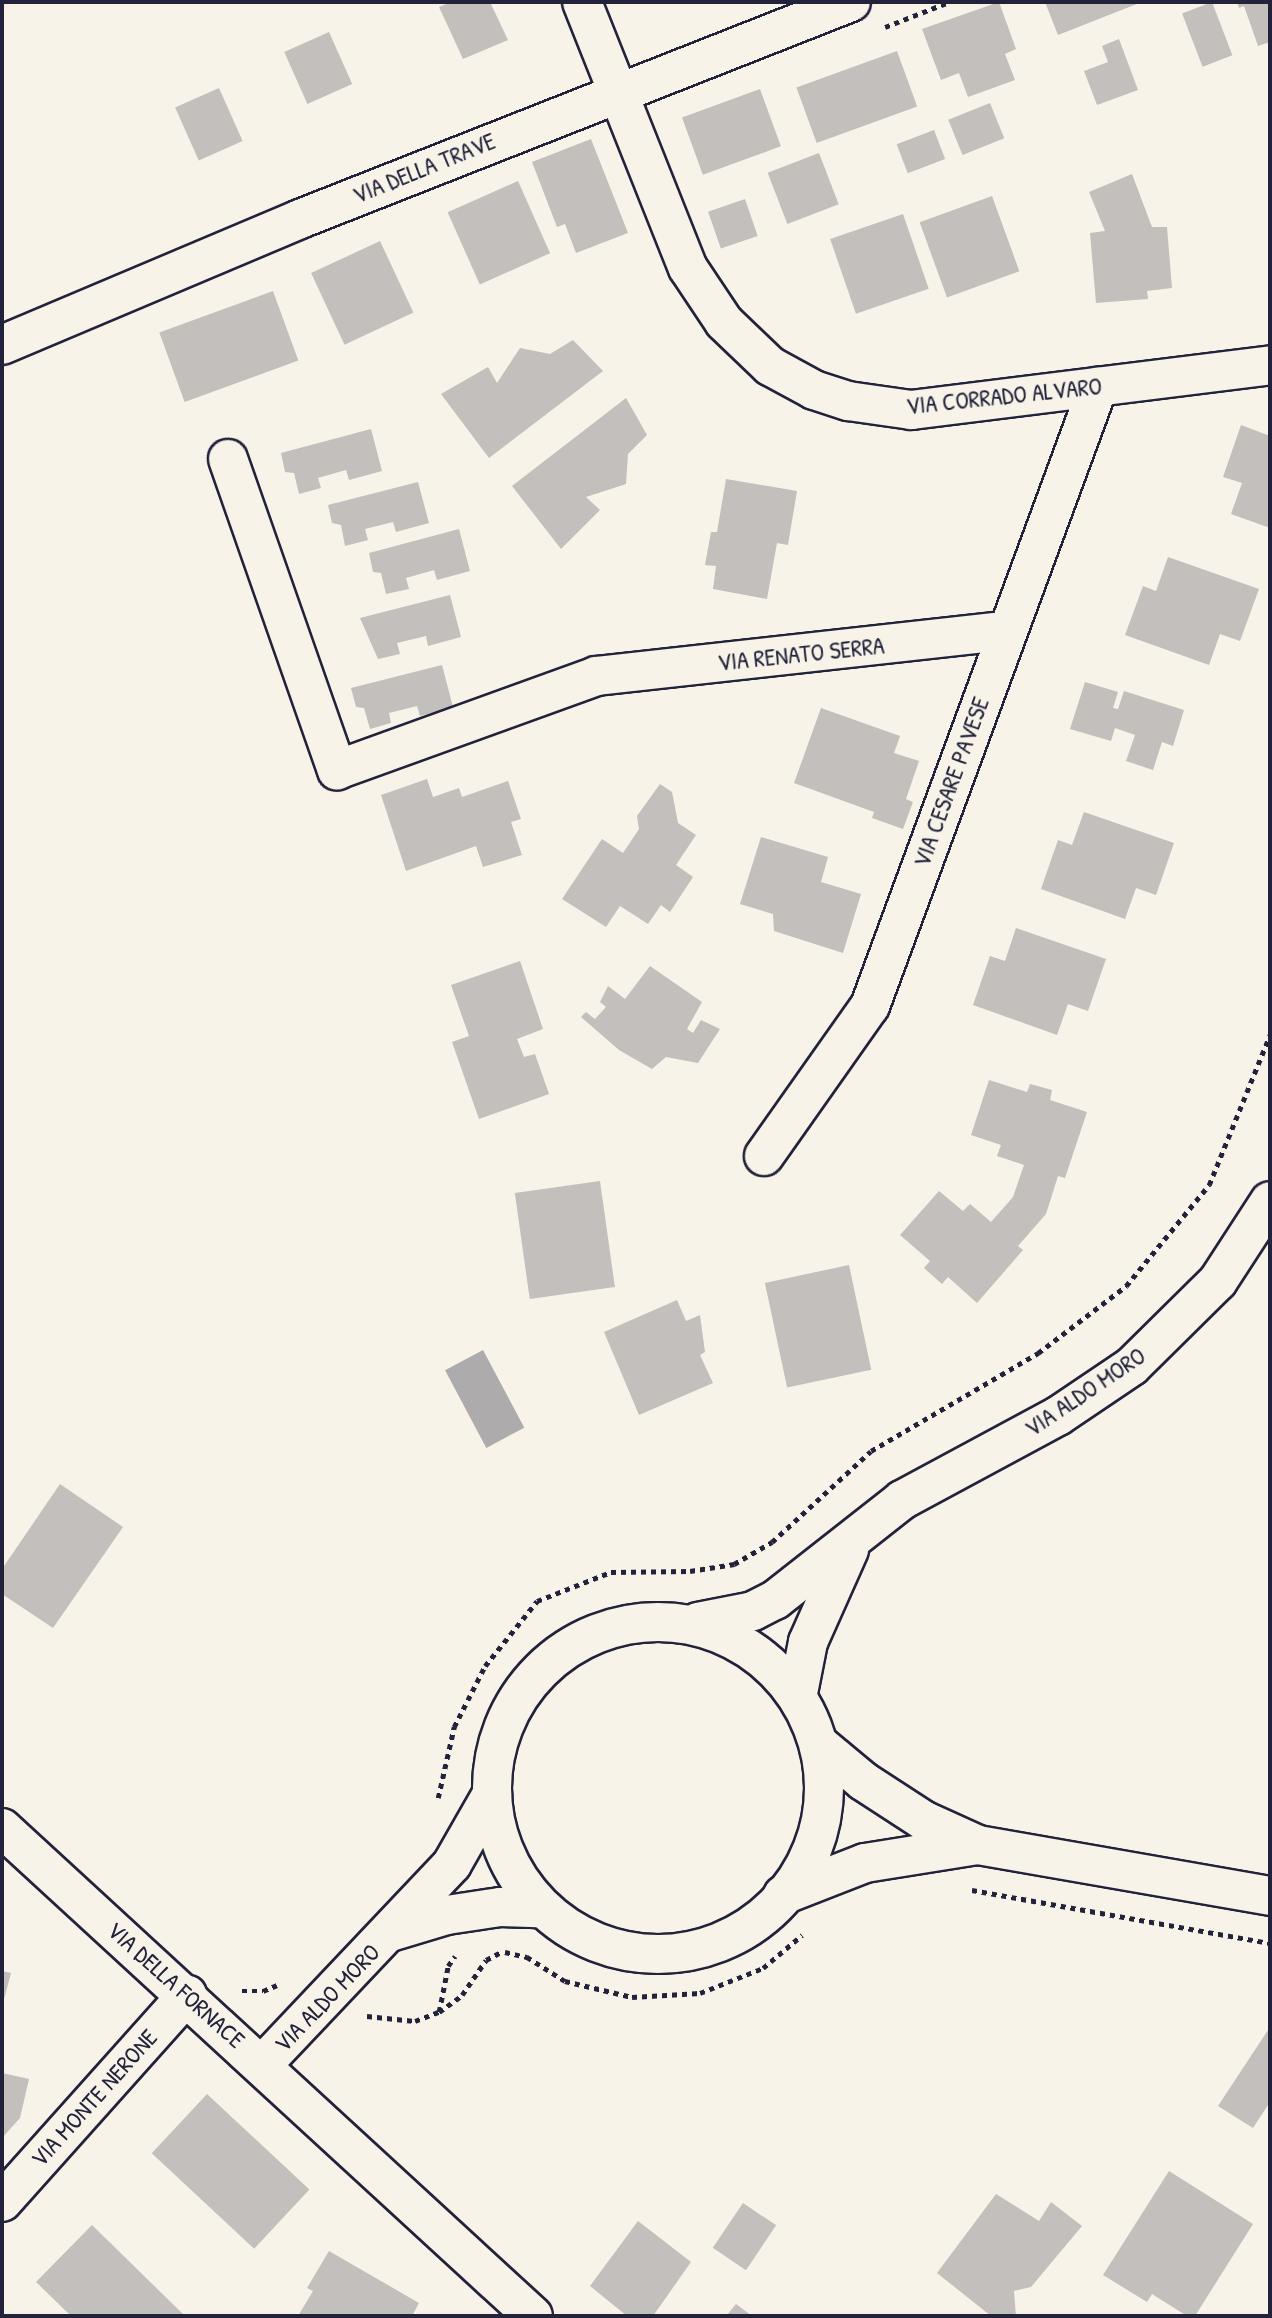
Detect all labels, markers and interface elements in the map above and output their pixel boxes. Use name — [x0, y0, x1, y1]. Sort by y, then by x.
street label: VIA DELLA TRAVE — [348, 126, 500, 210]
street label: VIA CORRADO ALVARO — [905, 371, 1103, 421]
street label: VIA RENATO SERRA — [716, 631, 886, 677]
street label: VIA CESARE PAVESE — [907, 693, 995, 871]
street label: VIA ALDO MORO — [1019, 1341, 1151, 1443]
street label: VIA DELLA FORNACE — [101, 1916, 251, 2054]
street label: VIA ALDO MORO — [268, 1938, 386, 2058]
street label: VIA MONTE NERONE — [25, 2023, 163, 2173]

